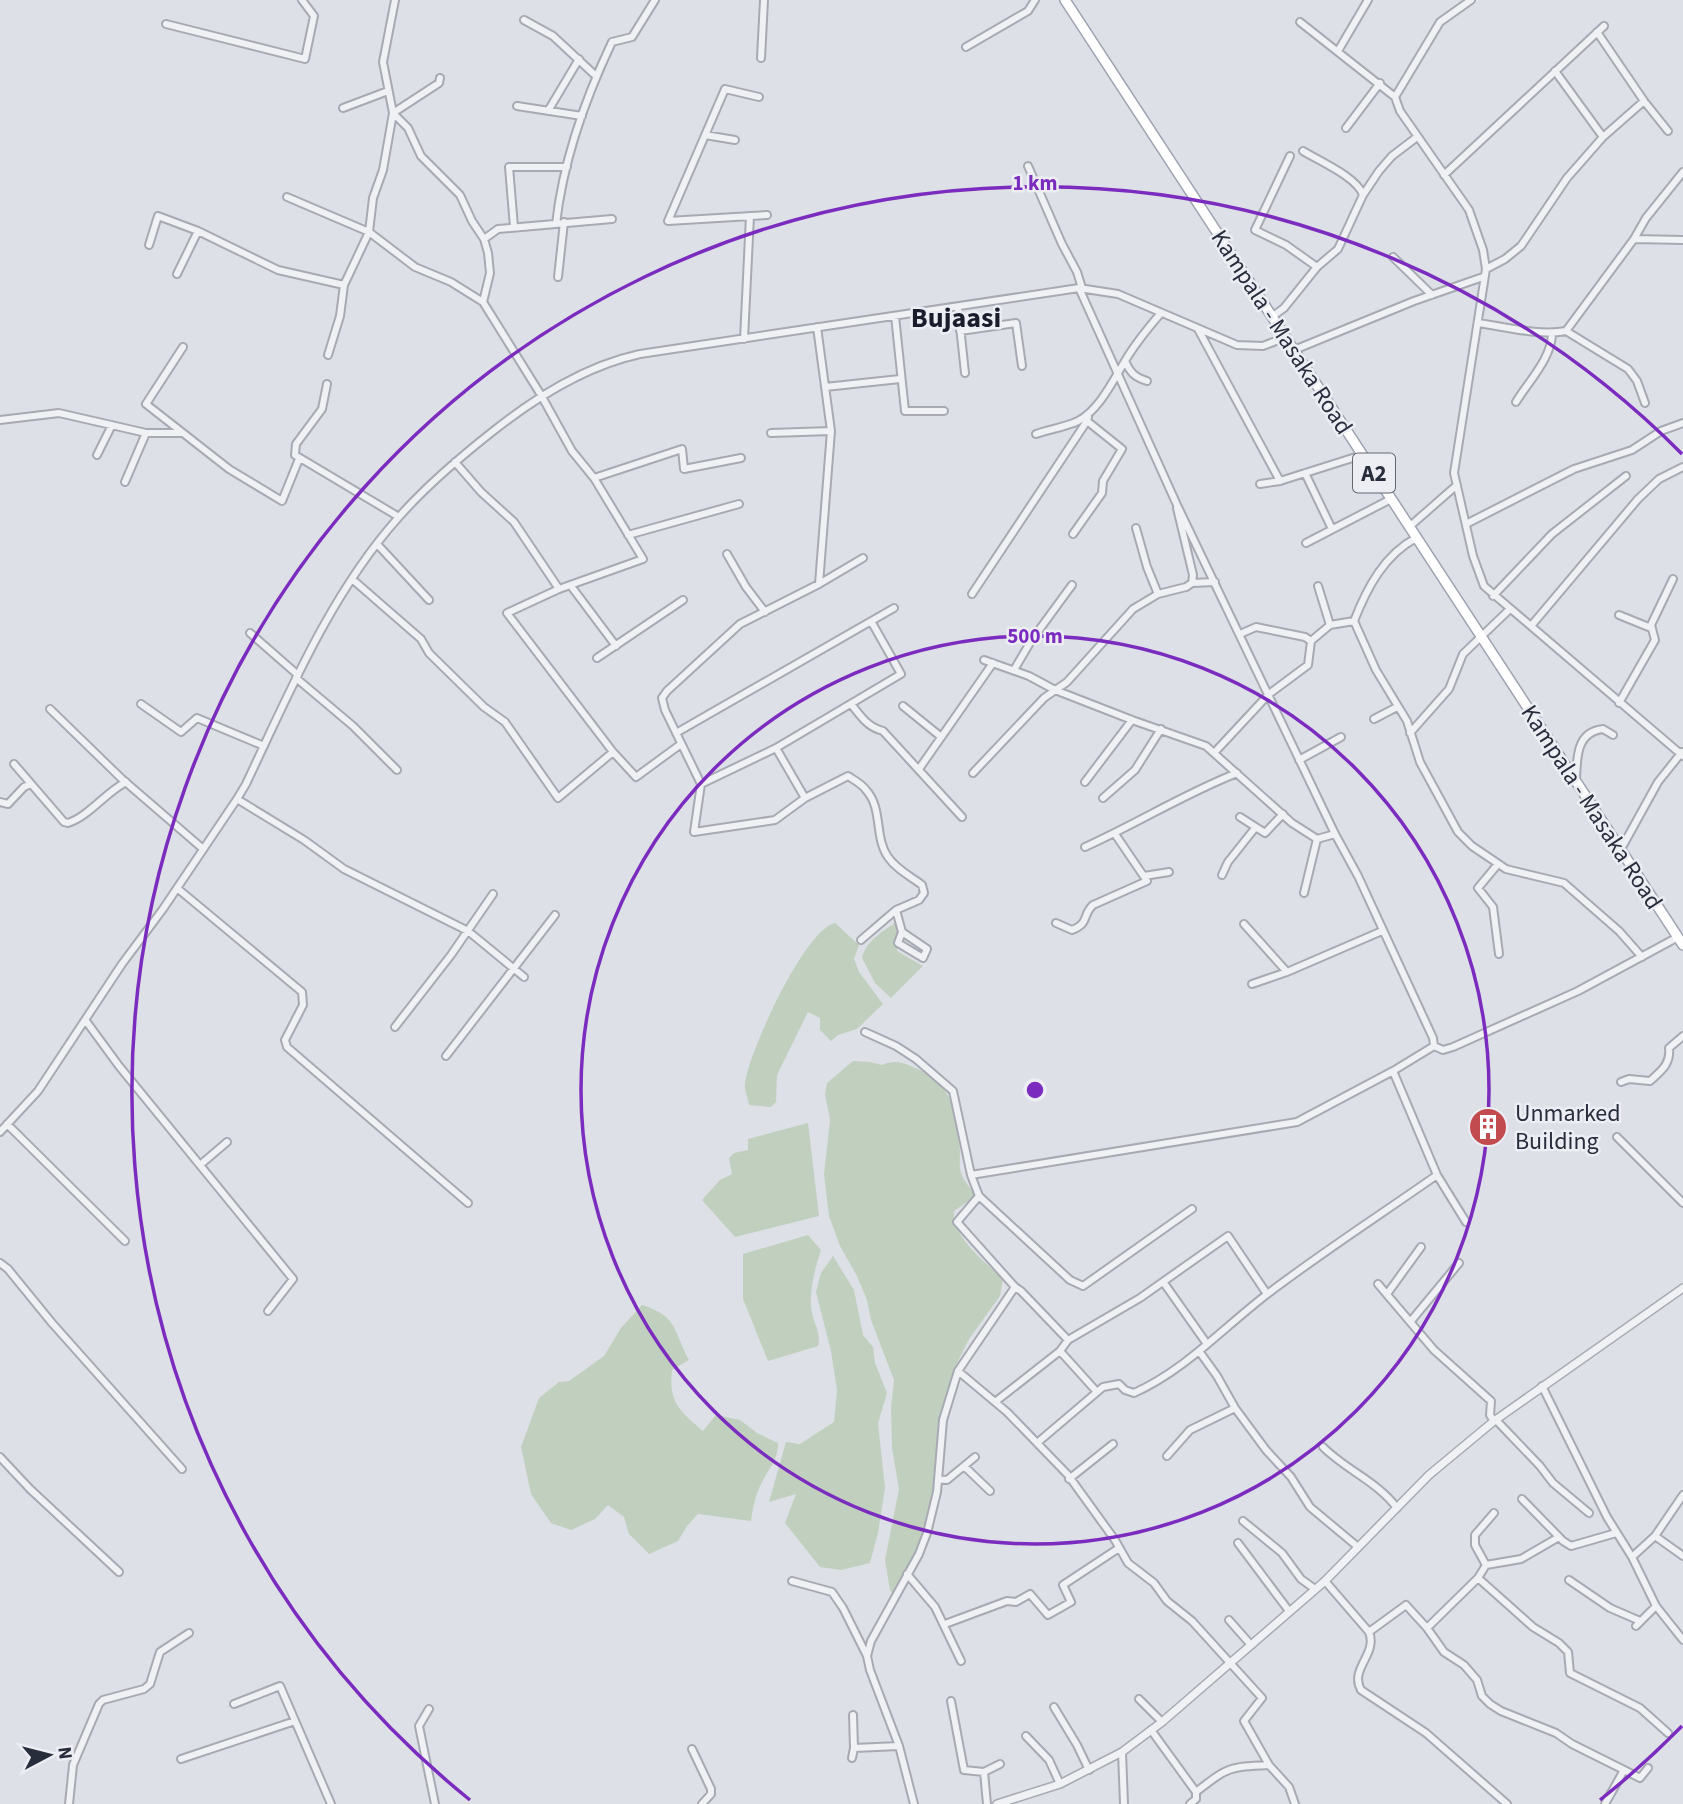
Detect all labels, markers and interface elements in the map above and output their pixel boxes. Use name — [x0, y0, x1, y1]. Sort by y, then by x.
text: 1 km — [1013, 168, 1057, 198]
street label: Kampala - Masaka Road — [1202, 223, 1361, 442]
district label: Bujaasi — [911, 298, 1001, 338]
road number: A2 — [1353, 453, 1395, 492]
text: 500 m — [1007, 621, 1063, 651]
street label: Kampala - Masaka Road — [1512, 698, 1671, 917]
centre of rings — [1023, 1078, 1047, 1102]
place label: Unmarked Building — [1515, 1096, 1621, 1159]
building icon: Unmarked Building — [1467, 1106, 1509, 1148]
north arrow — [14, 1720, 84, 1790]
text: N — [50, 1745, 79, 1761]

